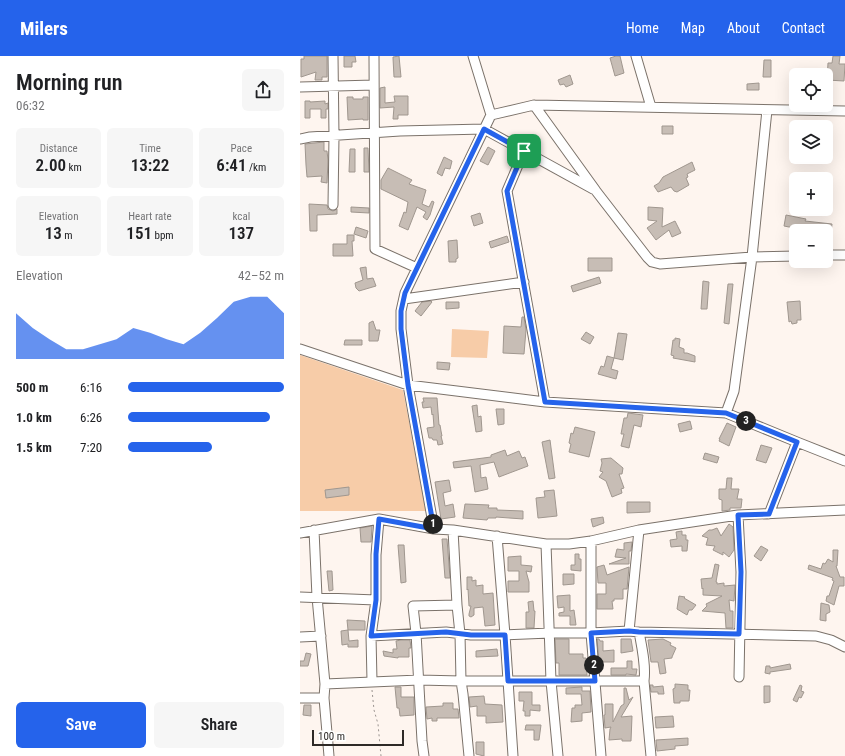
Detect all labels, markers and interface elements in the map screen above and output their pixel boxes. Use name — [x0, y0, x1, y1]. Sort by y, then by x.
text: Milers — [20, 17, 68, 40]
text: Home — [626, 20, 659, 36]
text: Map — [681, 20, 705, 36]
text: About — [727, 20, 760, 36]
text: Contact — [782, 20, 825, 36]
map controls — [789, 68, 833, 268]
button: locate — [789, 68, 833, 112]
button: share — [242, 69, 284, 111]
text: Morning run — [16, 70, 123, 95]
text: 06:32 — [16, 98, 45, 113]
button: layers — [789, 120, 833, 164]
pin — [507, 134, 541, 168]
icon: arrive — [513, 140, 535, 162]
text: Distance — [40, 142, 78, 155]
text: Time — [139, 142, 161, 155]
text: Pace — [231, 142, 252, 155]
text: 2.00 — [36, 155, 66, 175]
text: 13:22 — [131, 155, 169, 175]
text: 6:41 — [216, 155, 246, 175]
text: km — [66, 161, 82, 174]
text: /km — [246, 161, 266, 174]
button: + — [789, 172, 833, 216]
text: Elevation — [39, 210, 78, 223]
text: Heart rate — [128, 210, 172, 223]
text: kcal — [232, 210, 250, 223]
text: 13 — [45, 223, 62, 243]
text: 151 — [126, 223, 152, 243]
text: 137 — [229, 223, 254, 243]
button: − — [789, 224, 833, 268]
text: m — [62, 229, 73, 242]
text: bpm — [152, 229, 174, 242]
text: Elevation — [16, 268, 63, 283]
text: 42–52 m — [238, 268, 284, 283]
text: 500 m — [16, 380, 48, 395]
text: 6:16 — [80, 380, 102, 395]
text: 1.0 km — [16, 410, 52, 425]
text: 6:26 — [80, 410, 102, 425]
pin: 3 — [736, 411, 756, 431]
text: 3 — [743, 414, 749, 427]
text: 1.5 km — [16, 440, 52, 455]
text: 7:20 — [80, 440, 102, 455]
pin: 1 — [423, 514, 443, 534]
text: 1 — [430, 517, 436, 530]
pin: 2 — [584, 655, 604, 675]
text: 2 — [591, 658, 597, 671]
button: Save — [16, 702, 146, 748]
button: Share — [154, 702, 284, 748]
scale bar — [312, 728, 404, 747]
text: 100 m — [318, 730, 345, 743]

